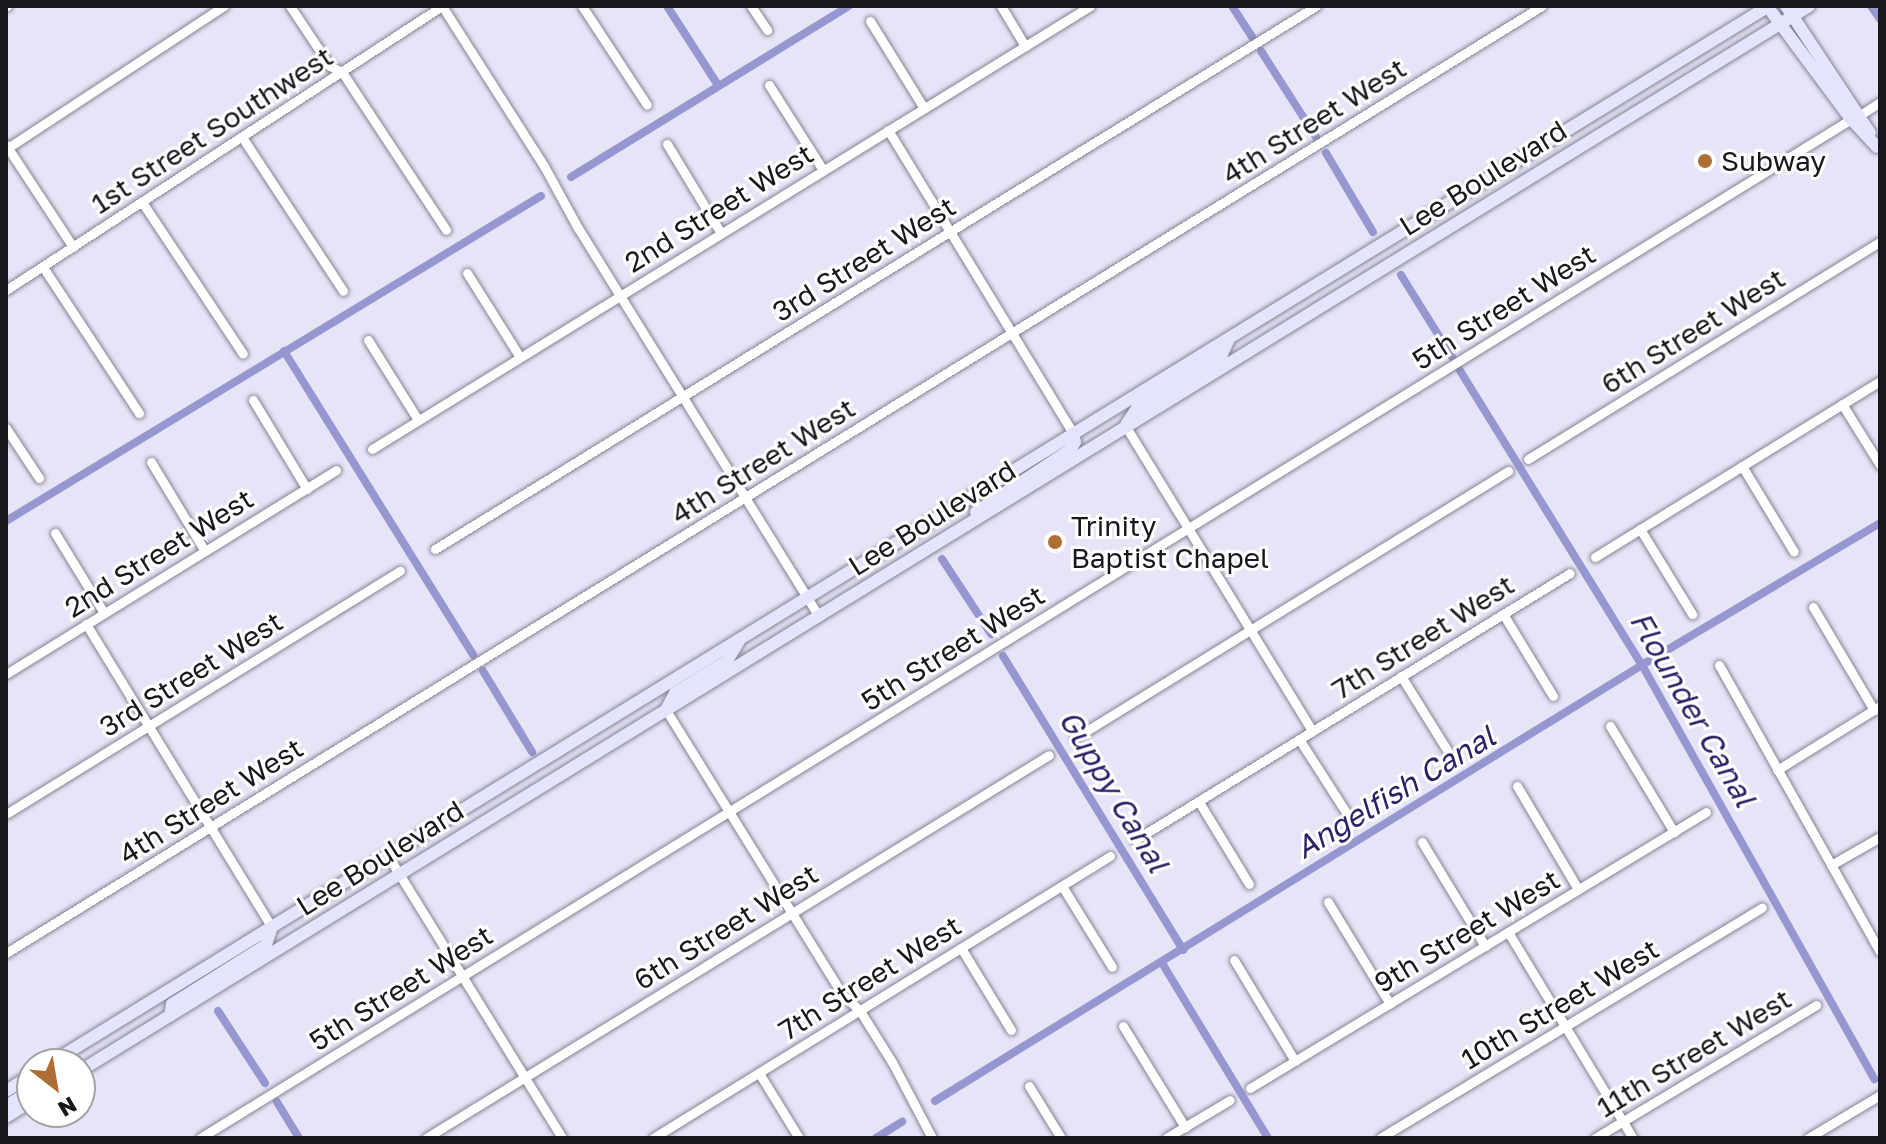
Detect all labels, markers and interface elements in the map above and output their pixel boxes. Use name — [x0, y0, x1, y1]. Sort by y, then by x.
street label: 1st Street Southwest — [85, 39, 339, 221]
street label: 4th Street West — [1216, 51, 1412, 191]
street label: Lee Boulevard — [1393, 113, 1573, 243]
street label: 2nd Street West — [619, 137, 819, 279]
place label: Subway — [1721, 144, 1826, 178]
marker: Subway — [1696, 152, 1714, 170]
street label: 3rd Street West — [766, 189, 962, 329]
street label: 5th Street West — [1406, 237, 1602, 377]
street label: 6th Street West — [1595, 261, 1791, 401]
street label: 4th Street West — [665, 391, 861, 531]
street label: Lee Boulevard — [842, 453, 1022, 583]
street label: 2nd Street West — [59, 482, 259, 624]
place label: Trinity Baptist Chapel — [1071, 509, 1269, 575]
marker: Trinity Baptist Chapel — [1046, 533, 1064, 551]
street label: 7th Street West — [1326, 568, 1520, 706]
street label: 5th Street West — [855, 578, 1051, 718]
street label: 3rd Street West — [93, 604, 289, 744]
water label: Flounder Canal — [1623, 605, 1763, 813]
water label: Guppy Canal — [1052, 704, 1176, 878]
water label: Angelfish Canal — [1289, 718, 1501, 866]
street label: 4th Street West — [113, 731, 309, 871]
street label: Lee Boulevard — [290, 793, 470, 923]
street label: 6th Street West — [628, 857, 824, 997]
street label: 9th Street West — [1368, 862, 1566, 1000]
street label: 7th Street West — [773, 909, 967, 1047]
street label: 5th Street West — [303, 918, 499, 1058]
street label: 10th Street West — [1455, 932, 1665, 1076]
street label: 11th Street West — [1591, 982, 1797, 1124]
north arrow — [16, 1048, 96, 1128]
text: N — [53, 1091, 82, 1123]

